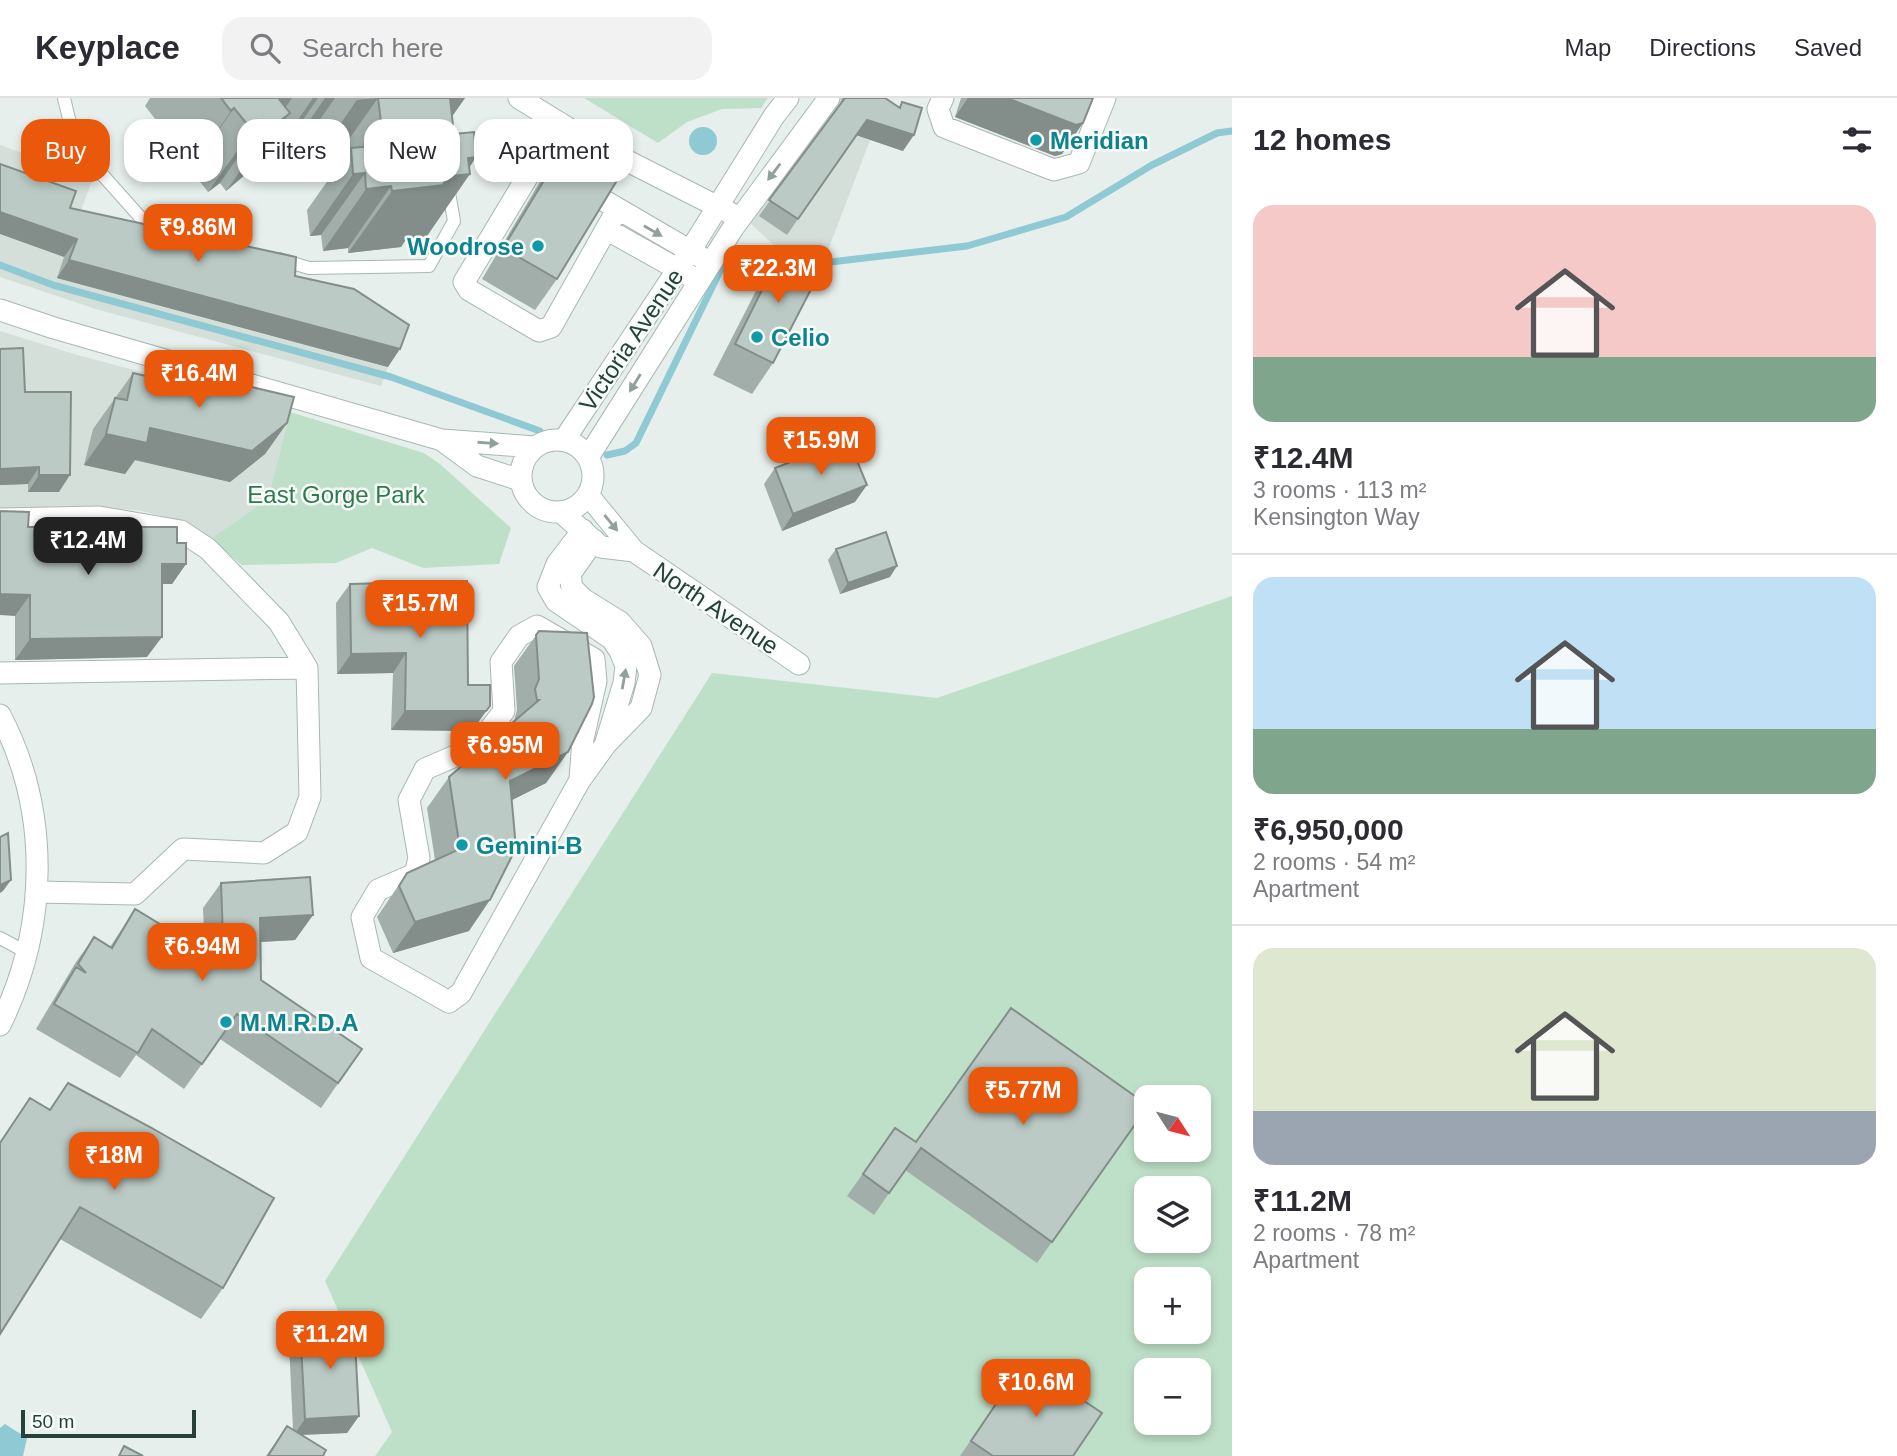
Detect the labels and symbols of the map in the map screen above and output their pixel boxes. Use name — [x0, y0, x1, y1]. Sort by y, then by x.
place label: Meridian — [1050, 127, 1149, 154]
marker: Meridian — [1028, 132, 1044, 148]
one-way arrow — [767, 163, 781, 182]
pin: ₹9.86M — [141, 204, 255, 264]
one-way arrow — [644, 225, 663, 237]
place label: Woodrose — [407, 233, 524, 260]
marker: Woodrose — [530, 238, 546, 254]
pin: ₹22.3M — [721, 246, 835, 305]
street label: Victoria Avenue — [573, 264, 689, 416]
place label: Celio — [771, 324, 830, 351]
marker: Celio — [749, 329, 765, 345]
pin: ₹16.4M — [142, 350, 256, 410]
one-way arrow — [629, 373, 642, 392]
pin: ₹15.9M — [764, 418, 878, 477]
one-way arrow — [478, 438, 500, 449]
park label: East Gorge Park — [247, 481, 426, 508]
one-way arrow — [603, 513, 618, 531]
pin: ₹12.4M — [31, 518, 145, 577]
street label: North Avenue — [648, 556, 784, 660]
pin: ₹15.7M — [363, 580, 477, 640]
one-way arrow — [619, 668, 630, 690]
pin: ₹6.95M — [448, 722, 562, 782]
place label: Gemini-B — [476, 832, 583, 859]
marker: Gemini-B — [454, 837, 470, 853]
pin: ₹6.94M — [145, 924, 259, 983]
place label: M.M.R.D.A — [240, 1009, 359, 1036]
marker: M.M.R.D.A — [218, 1014, 234, 1030]
pin: ₹5.77M — [966, 1068, 1080, 1127]
north arrow — [1134, 1085, 1211, 1162]
pin: ₹18M — [73, 1132, 155, 1192]
pin: ₹11.2M — [273, 1312, 387, 1371]
pin: ₹10.6M — [979, 1360, 1093, 1419]
scale bar — [21, 1407, 196, 1439]

